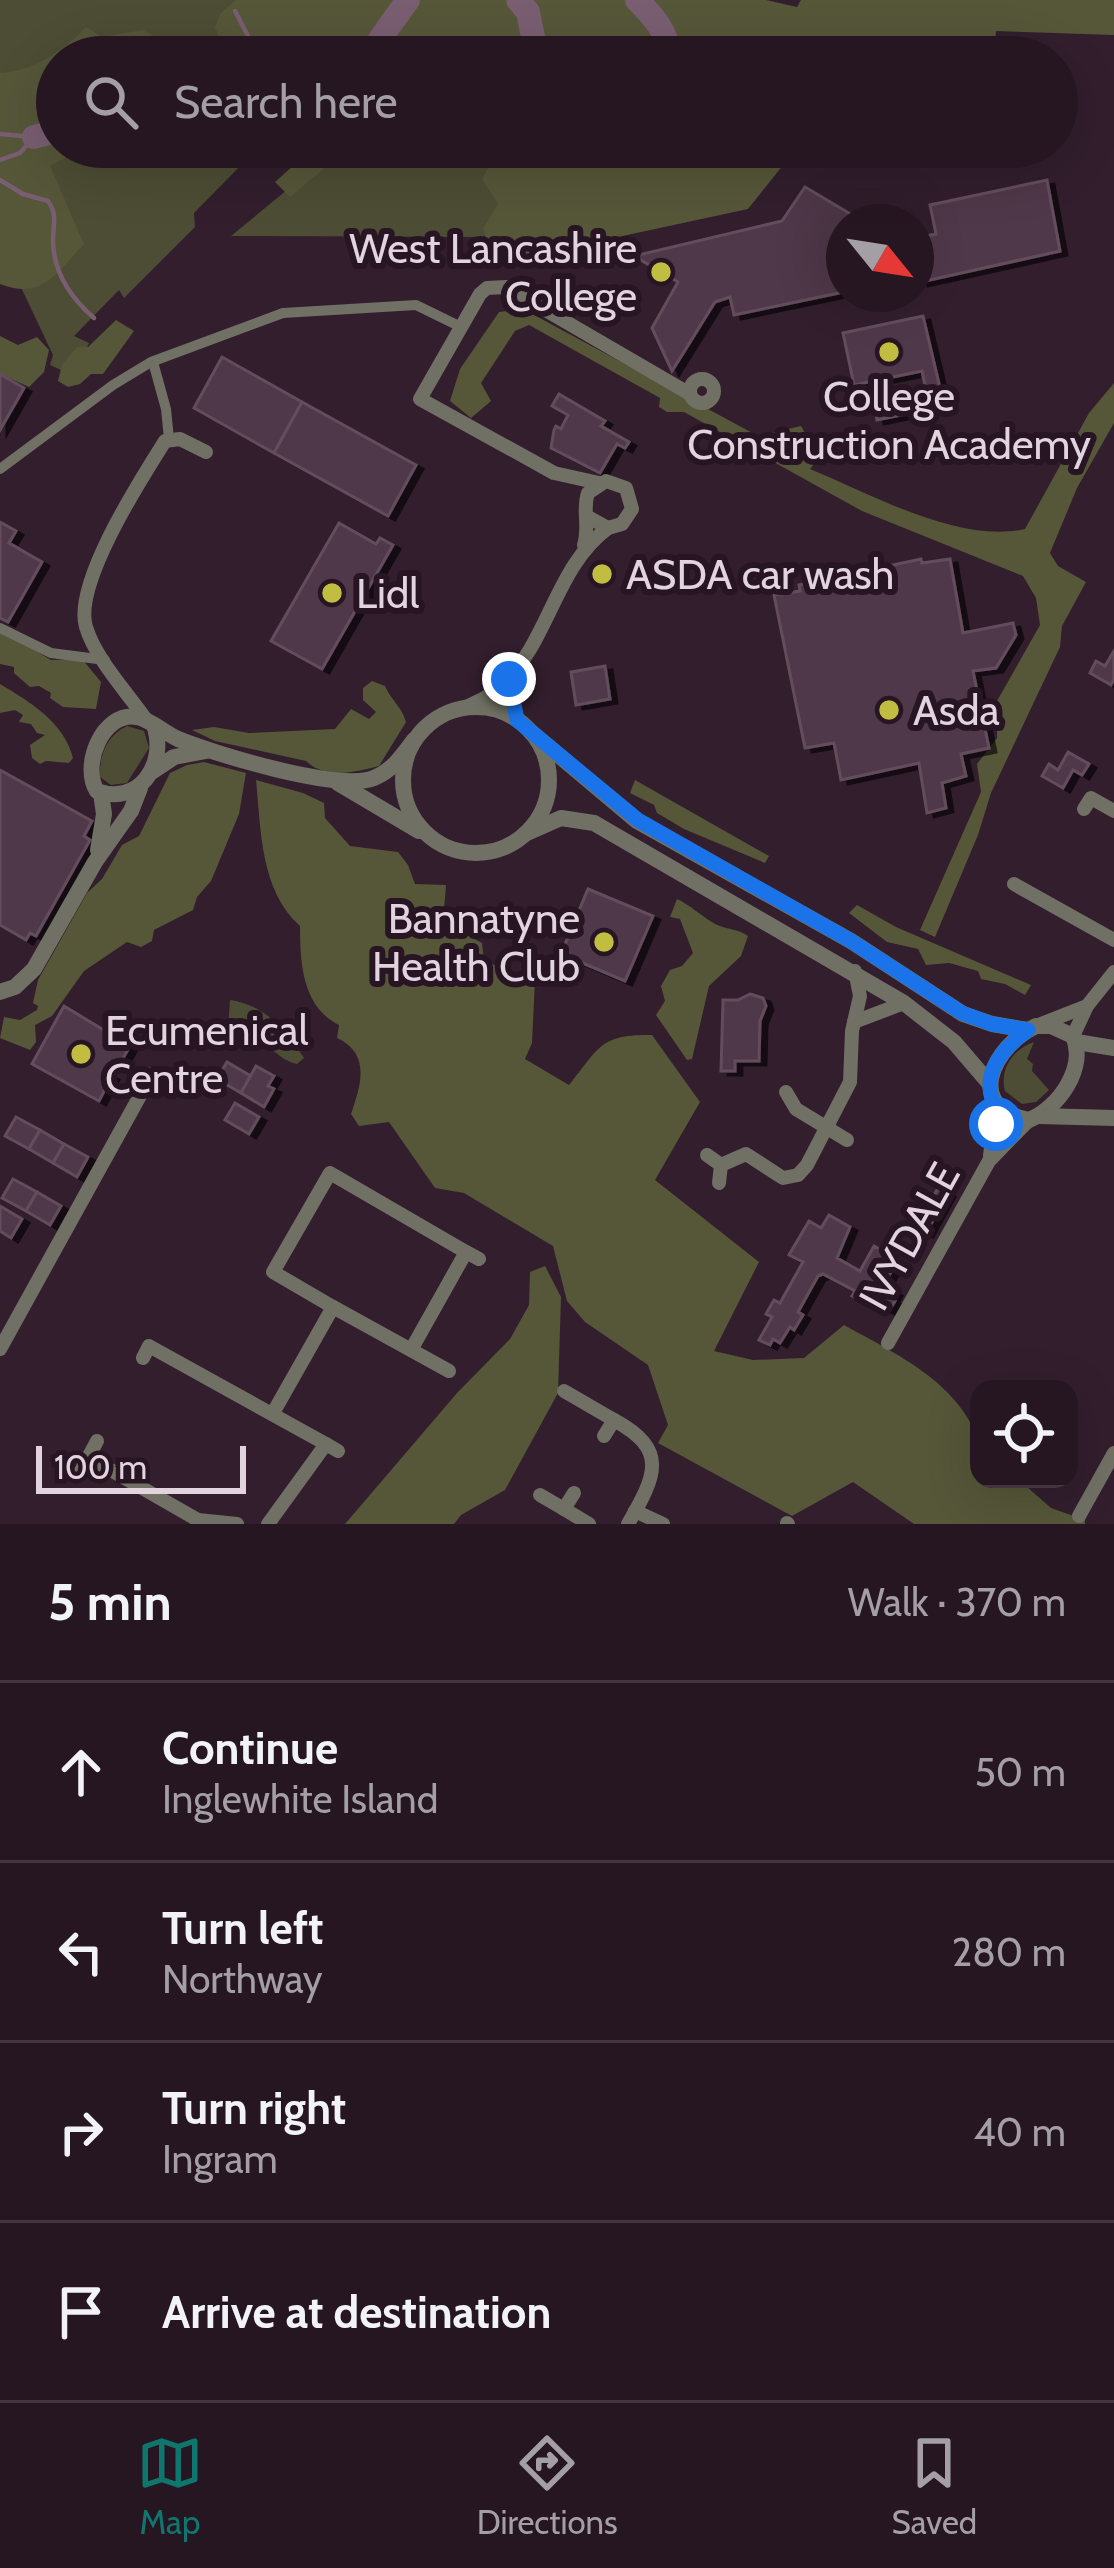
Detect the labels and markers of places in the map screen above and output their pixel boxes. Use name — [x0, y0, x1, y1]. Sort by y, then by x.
place label: West Lancashire College — [349, 222, 637, 322]
marker: West Lancashire College — [648, 259, 674, 285]
marker: College Construction Academy — [876, 339, 902, 365]
place label: College Construction Academy — [687, 370, 1091, 470]
place label: ASDA car wash — [626, 548, 894, 600]
marker: ASDA car wash — [589, 561, 615, 587]
place label: Lidl — [356, 567, 419, 619]
marker: Lidl — [319, 580, 345, 606]
place label: Asda — [913, 684, 1000, 736]
marker: Asda — [876, 697, 902, 723]
place label: Bannatyne Health Club — [372, 892, 580, 992]
marker: Bannatyne Health Club — [591, 929, 617, 955]
place label: Ecumenical Centre — [105, 1004, 309, 1104]
marker: Ecumenical Centre — [68, 1041, 94, 1067]

